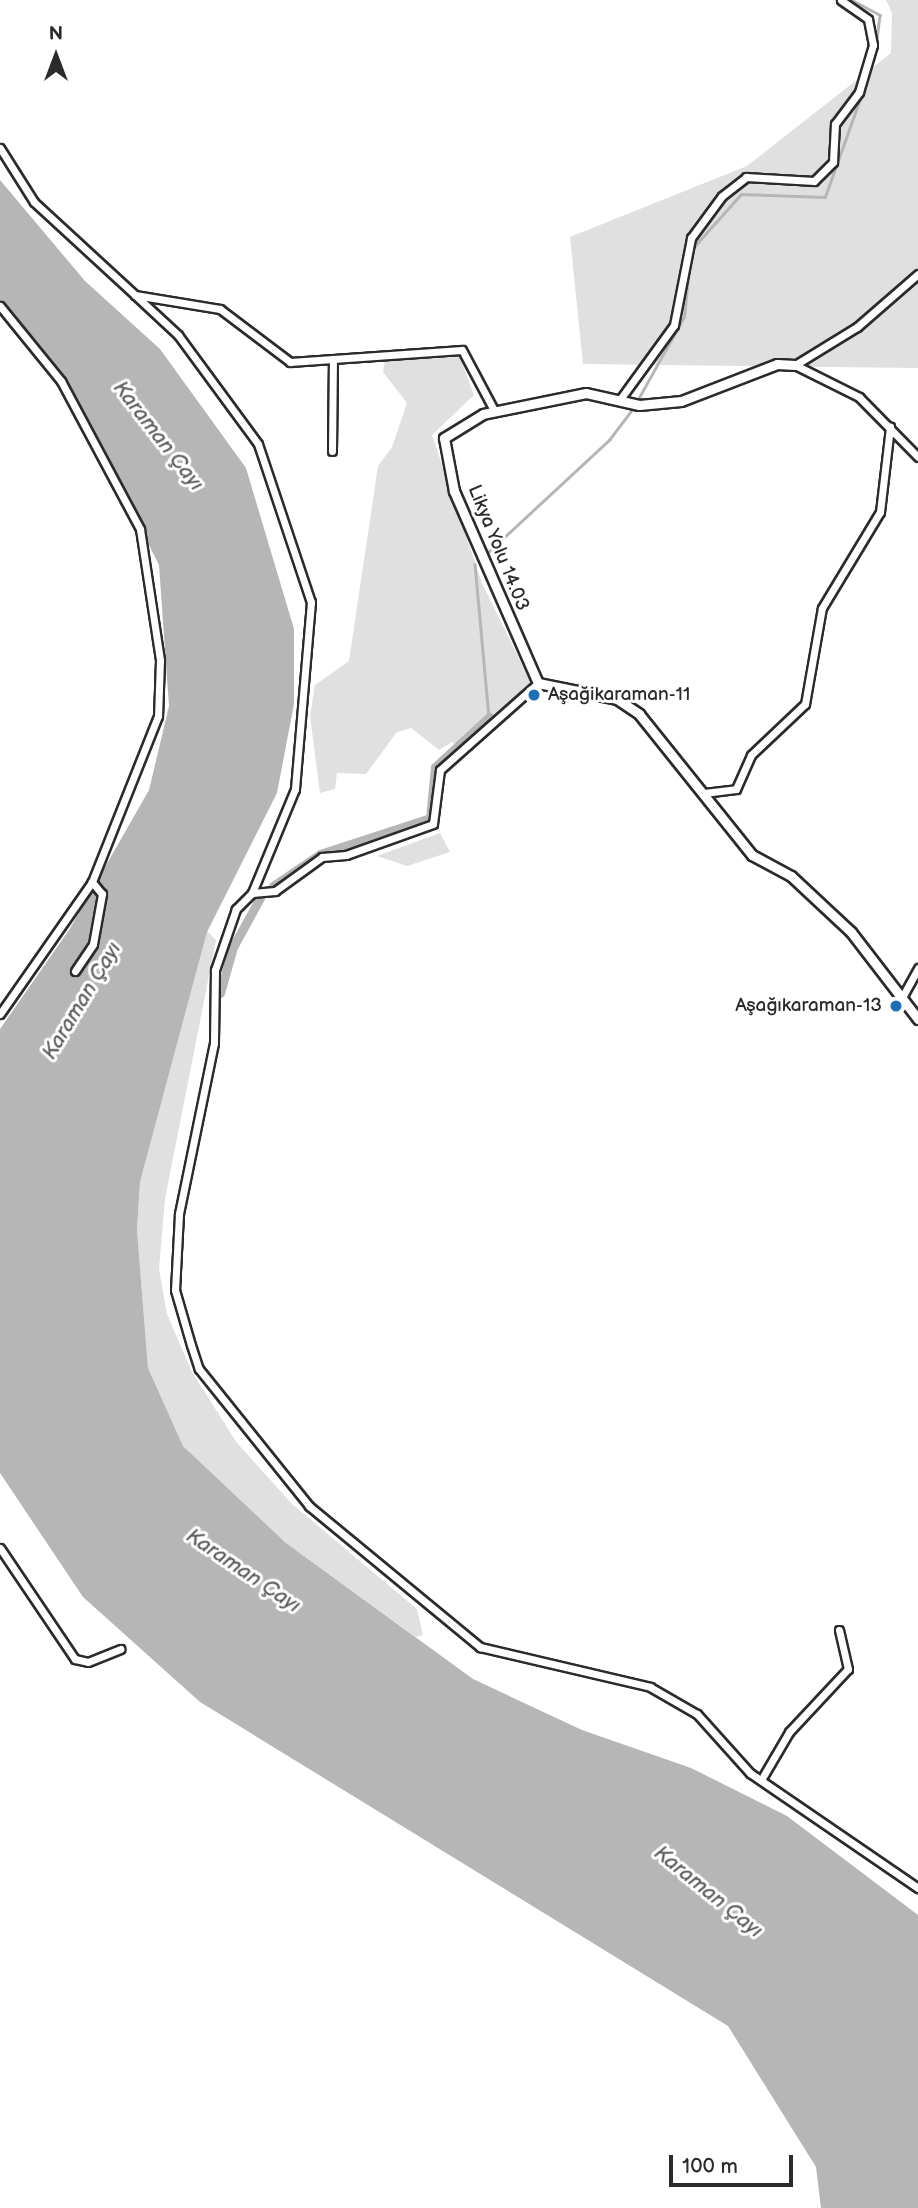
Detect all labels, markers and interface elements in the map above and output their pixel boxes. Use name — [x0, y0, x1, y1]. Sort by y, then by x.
north arrow — [21, 21, 91, 91]
text: N — [49, 23, 63, 46]
water label: Karaman Çayı — [107, 376, 209, 496]
street label: Likya Yolu 14.03 — [462, 481, 534, 615]
place label: Aşağikaraman-11 — [548, 684, 690, 706]
marker: Aşağikaraman-11 — [526, 687, 542, 703]
water label: Karaman Çayı — [37, 938, 127, 1064]
place label: Aşağıkaraman-13 — [735, 995, 882, 1017]
marker: Aşağıkaraman-13 — [888, 998, 904, 1014]
water label: Karaman Çayı — [181, 1524, 305, 1618]
water label: Karaman Çayı — [649, 1841, 767, 1943]
scale bar — [673, 2142, 797, 2186]
text: 100 m — [682, 2154, 738, 2179]

